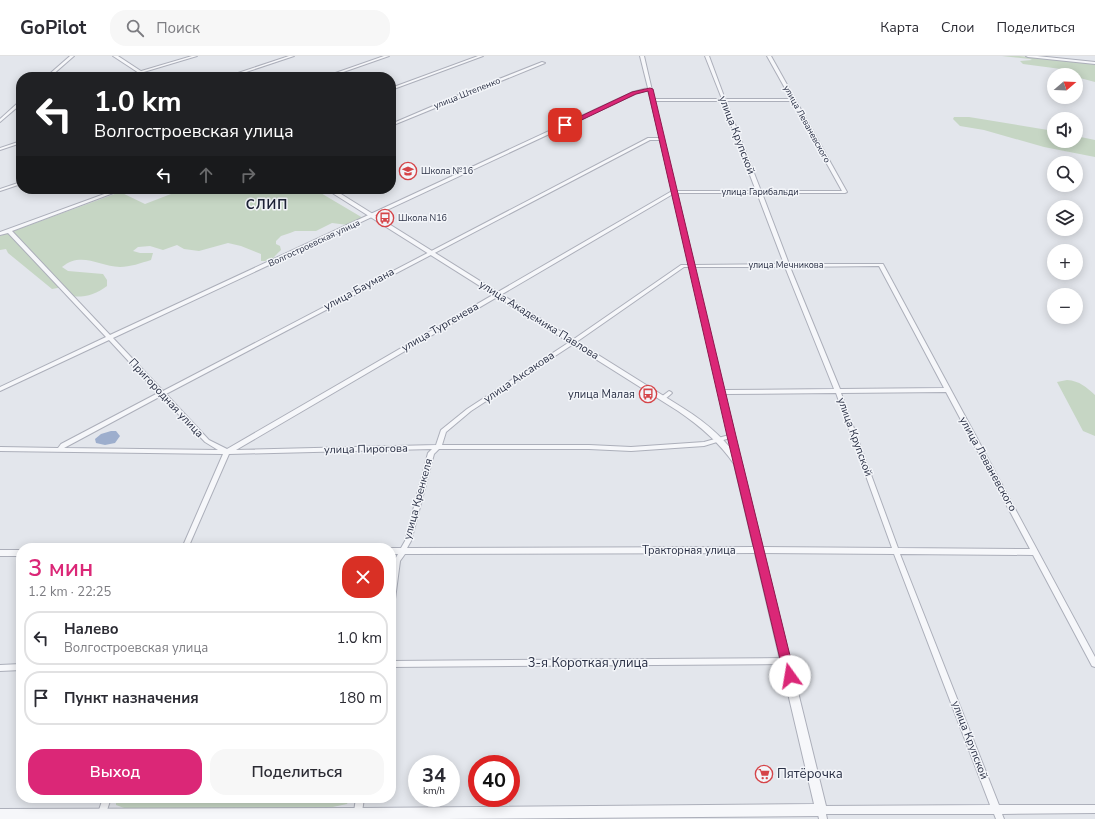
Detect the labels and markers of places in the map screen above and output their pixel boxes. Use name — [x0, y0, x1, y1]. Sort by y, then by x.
pin — [548, 108, 582, 142]
school or university icon: Школа №16 — [398, 161, 418, 181]
place label: Школа №16 — [421, 165, 473, 177]
bus stop icon: Школа N16 — [375, 208, 395, 228]
place label: Школа N16 — [398, 212, 447, 224]
bus stop icon: улица Малая — [638, 384, 658, 404]
place label: улица Малая — [568, 387, 635, 402]
supermarket icon: Пятёрочка — [754, 764, 774, 784]
place label: Пятёрочка — [777, 765, 843, 783]

